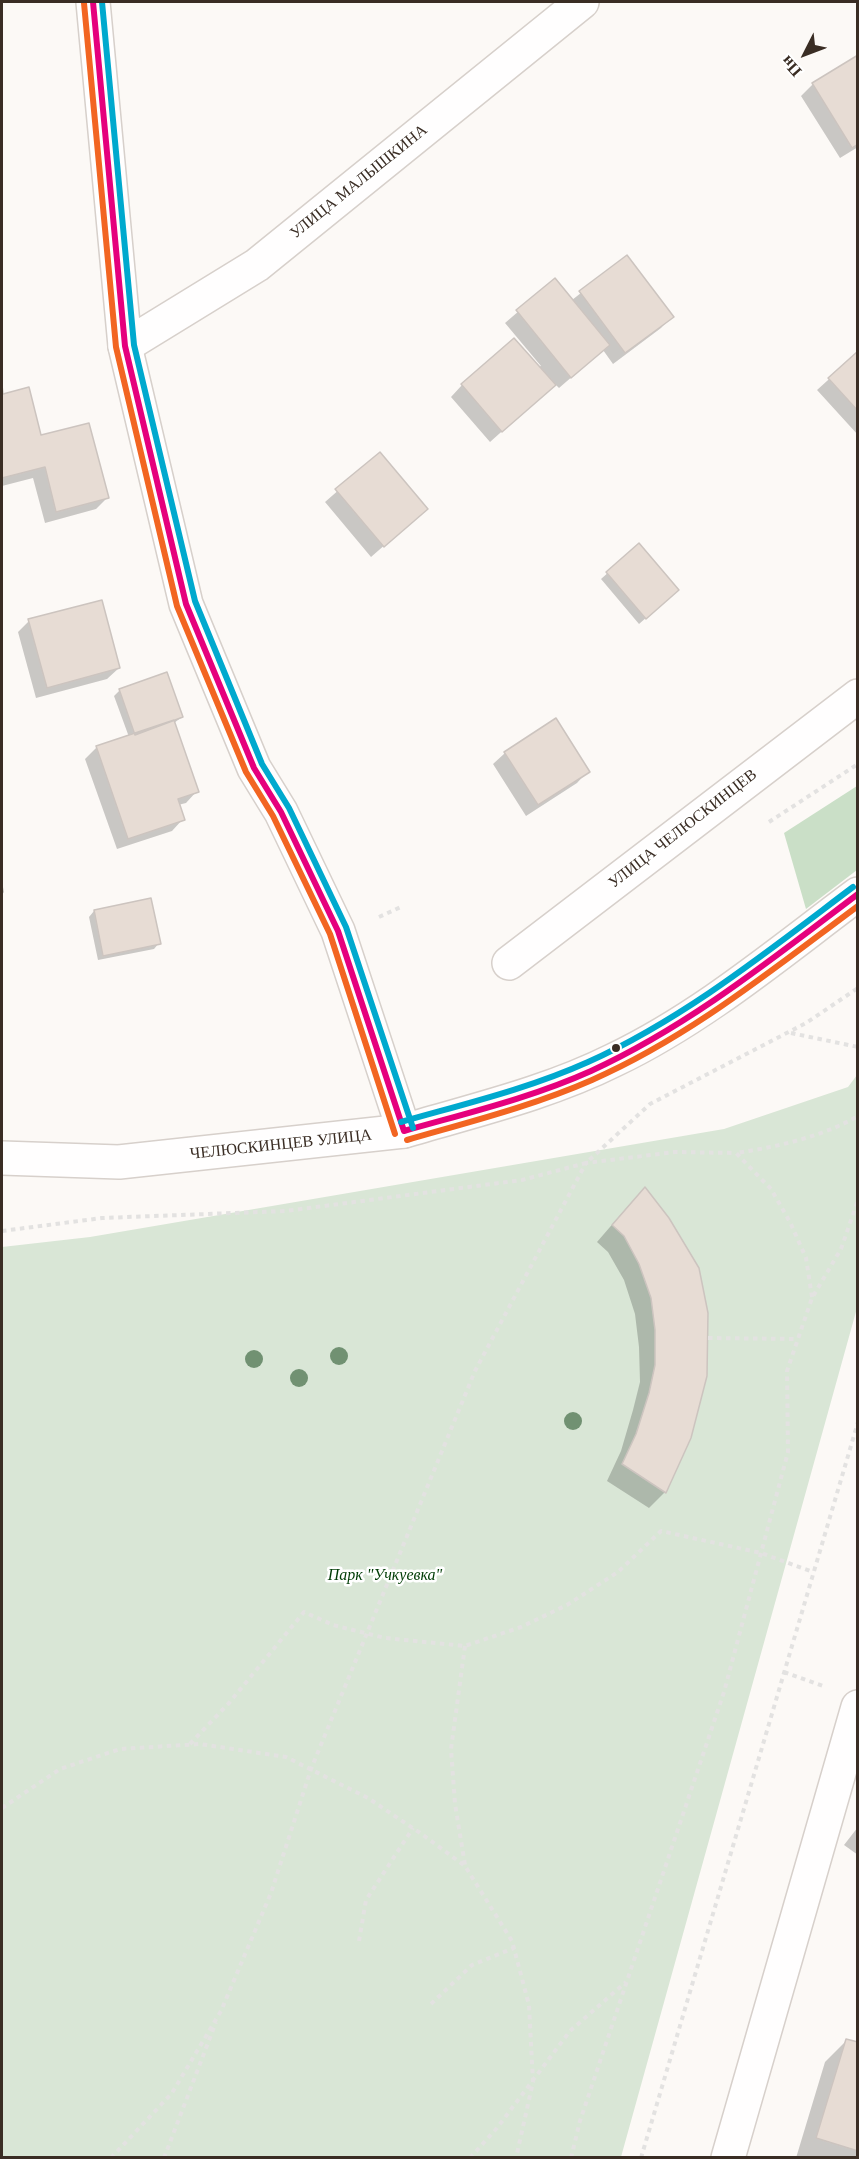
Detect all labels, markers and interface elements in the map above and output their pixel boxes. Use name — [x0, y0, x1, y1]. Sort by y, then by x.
north arrow — [775, 24, 835, 84]
text: Пн — [778, 53, 805, 80]
street label: УЛИЦА МАЛЫШКИНА — [286, 121, 432, 243]
street label: УЛИЦА ЧЕЛЮСКИНЦЕВ — [605, 765, 761, 893]
unlabelled marker — [610, 1042, 622, 1054]
street label: ЧЕЛЮСКИНЦЕВ УЛИЦА — [189, 1126, 373, 1164]
park label: Парк "Учкуевка" — [328, 1566, 442, 1586]

